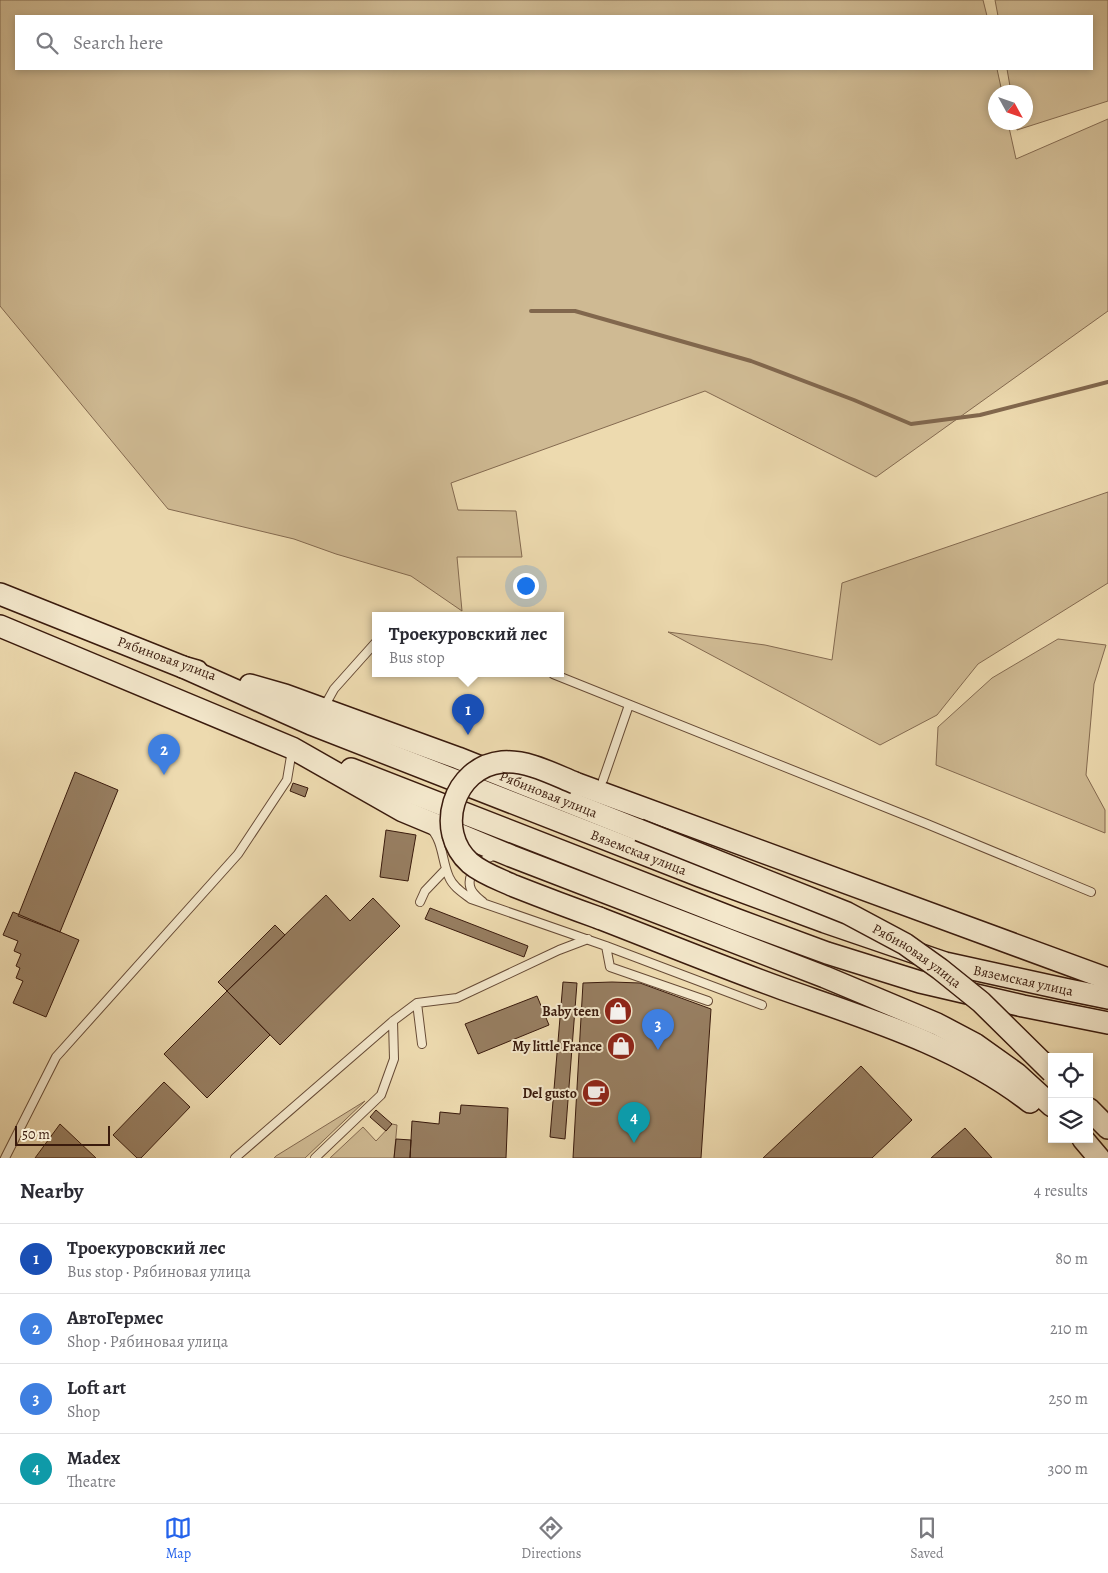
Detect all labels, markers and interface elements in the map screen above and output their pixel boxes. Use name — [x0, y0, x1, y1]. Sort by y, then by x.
search box — [15, 15, 1093, 70]
icon: search — [33, 29, 61, 57]
text: Search here — [73, 30, 163, 56]
north arrow — [988, 85, 1033, 130]
your location — [513, 573, 539, 599]
popup — [372, 612, 564, 677]
text: Троекуровский лес — [389, 621, 547, 647]
street label: Рябиновая улица — [115, 632, 219, 685]
text: Bus stop — [389, 647, 445, 669]
pin: 1 — [452, 694, 484, 735]
pin: 2 — [148, 734, 180, 775]
street label: Рябиновая улица — [497, 766, 601, 823]
street label: Вяземская улица — [588, 825, 690, 880]
street label: Рябиновая улица — [869, 919, 966, 993]
street label: Вяземская улица — [972, 960, 1075, 1001]
shop icon: Baby teen — [603, 996, 633, 1026]
place label: Baby teen — [542, 1002, 599, 1021]
pin: 3 — [642, 1009, 674, 1050]
shop icon: My little France — [606, 1031, 636, 1061]
place label: My little France — [512, 1037, 603, 1056]
map controls — [1048, 1053, 1093, 1143]
button: locate — [1048, 1053, 1093, 1098]
cafe icon: Del gusto — [581, 1078, 611, 1108]
place label: Del gusto — [522, 1084, 577, 1103]
button: layers — [1048, 1098, 1093, 1143]
pin: 4 — [618, 1102, 650, 1143]
scale bar — [15, 1123, 110, 1146]
text: 50 m — [22, 1125, 50, 1144]
text: Nearby — [20, 1177, 83, 1205]
text: 4 results — [1034, 1180, 1088, 1202]
text: Троекуровский лес — [67, 1235, 226, 1261]
text: 1 — [33, 1248, 39, 1270]
text: 80 m — [1055, 1248, 1088, 1270]
text: Bus stop · Рябиновая улица — [67, 1261, 251, 1283]
text: АвтоГермес — [67, 1305, 163, 1331]
text: 2 — [32, 1318, 40, 1340]
text: 210 m — [1050, 1318, 1088, 1340]
text: Shop · Рябиновая улица — [67, 1331, 228, 1353]
text: Loft art — [67, 1375, 126, 1401]
text: 3 — [33, 1388, 39, 1410]
text: 250 m — [1049, 1388, 1088, 1410]
text: Shop — [67, 1401, 100, 1423]
text: Madex — [67, 1445, 120, 1471]
text: 4 — [32, 1458, 40, 1480]
text: 300 m — [1048, 1458, 1088, 1480]
text: Theatre — [67, 1471, 116, 1493]
tab: Map — [164, 1514, 192, 1563]
tab: Directions — [521, 1514, 581, 1563]
tab: Saved — [910, 1514, 944, 1563]

